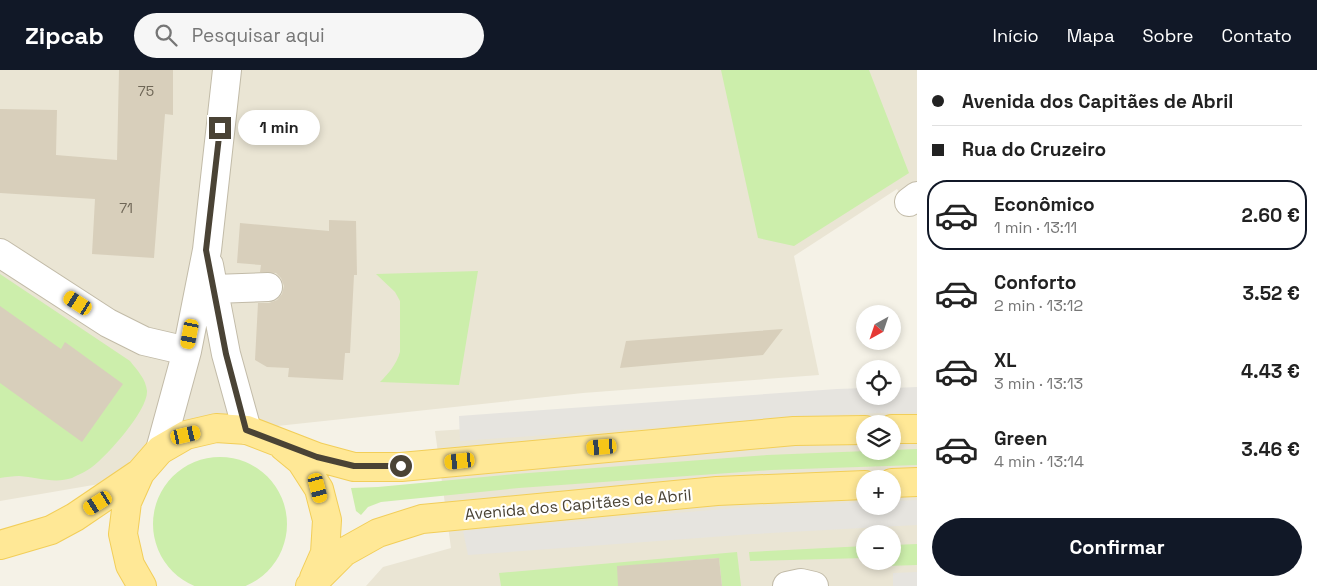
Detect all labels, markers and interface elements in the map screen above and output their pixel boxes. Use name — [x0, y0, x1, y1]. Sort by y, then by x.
search box — [134, 13, 484, 58]
text: Zipcab — [25, 20, 104, 51]
icon: search — [152, 21, 180, 49]
text: Pesquisar aqui — [192, 23, 325, 48]
text: Início — [993, 24, 1039, 47]
text: Mapa — [1067, 24, 1115, 47]
text: Sobre — [1143, 24, 1193, 47]
text: Contato — [1221, 24, 1292, 47]
house number: 75 — [138, 82, 154, 100]
text: Avenida dos Capitães de Abril — [962, 89, 1233, 114]
callout: 1 min — [238, 110, 320, 146]
route end — [209, 117, 231, 139]
text: 1 min — [259, 117, 299, 138]
text: Rua do Cruzeiro — [962, 137, 1106, 162]
text: Econômico — [994, 192, 1095, 217]
icon: car — [934, 193, 979, 238]
house number: 71 — [119, 199, 133, 217]
text: 2.60 € — [1241, 203, 1300, 228]
text: 1 min · 13:11 — [994, 217, 1077, 238]
text: Conforto — [994, 270, 1076, 295]
icon: car — [934, 271, 979, 316]
text: 3.52 € — [1243, 281, 1300, 306]
car — [61, 289, 94, 317]
text: 2 min · 13:12 — [994, 295, 1083, 316]
north arrow — [856, 305, 901, 350]
map controls — [856, 305, 901, 570]
car — [179, 318, 200, 350]
text: XL — [994, 348, 1017, 373]
icon: car — [934, 349, 979, 394]
text: 4.43 € — [1241, 359, 1300, 384]
button: locate — [856, 360, 901, 405]
text: 3 min · 13:13 — [994, 373, 1083, 394]
button: layers — [856, 415, 901, 460]
car — [169, 424, 202, 446]
text: Green — [994, 426, 1047, 451]
icon: car — [934, 427, 979, 472]
text: 3.46 € — [1241, 437, 1300, 462]
car — [586, 438, 617, 456]
text: 4 min · 13:14 — [994, 451, 1084, 472]
car — [444, 452, 475, 470]
route start — [390, 455, 412, 477]
button: + — [856, 470, 901, 515]
car — [306, 472, 329, 504]
street label: Avenida dos Capitães de Abril — [464, 484, 692, 525]
car — [81, 489, 114, 517]
button: Confirmar — [932, 518, 1302, 576]
button: − — [856, 525, 901, 570]

